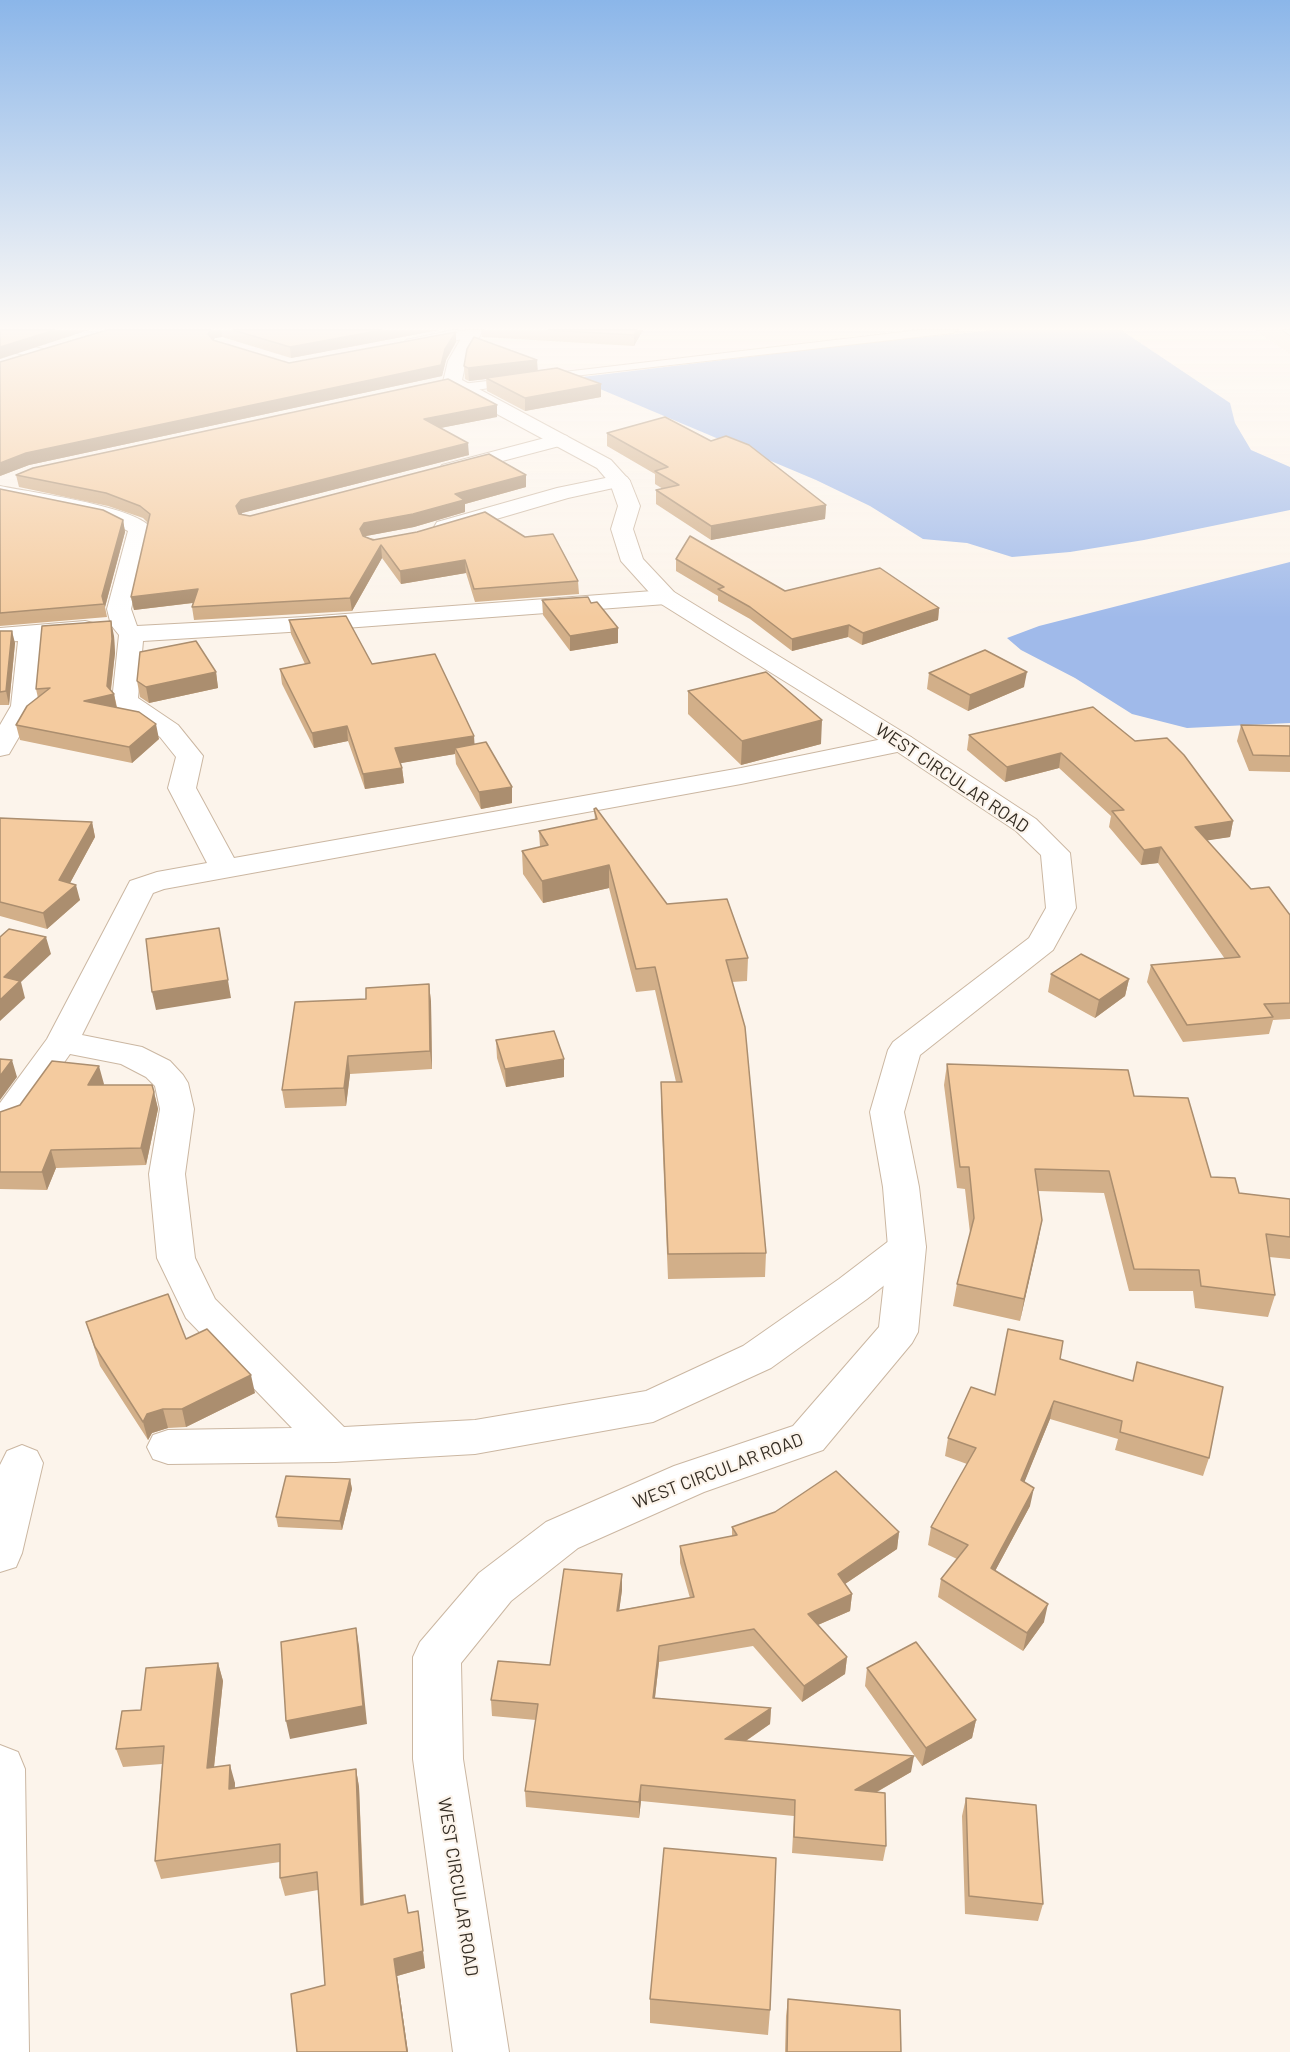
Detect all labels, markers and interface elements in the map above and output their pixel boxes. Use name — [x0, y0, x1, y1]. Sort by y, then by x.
street label: WEST CIRCULAR ROAD — [871, 719, 1033, 837]
street label: WEST CIRCULAR ROAD — [630, 1429, 806, 1513]
street label: WEST CIRCULAR ROAD — [433, 1796, 483, 1978]

